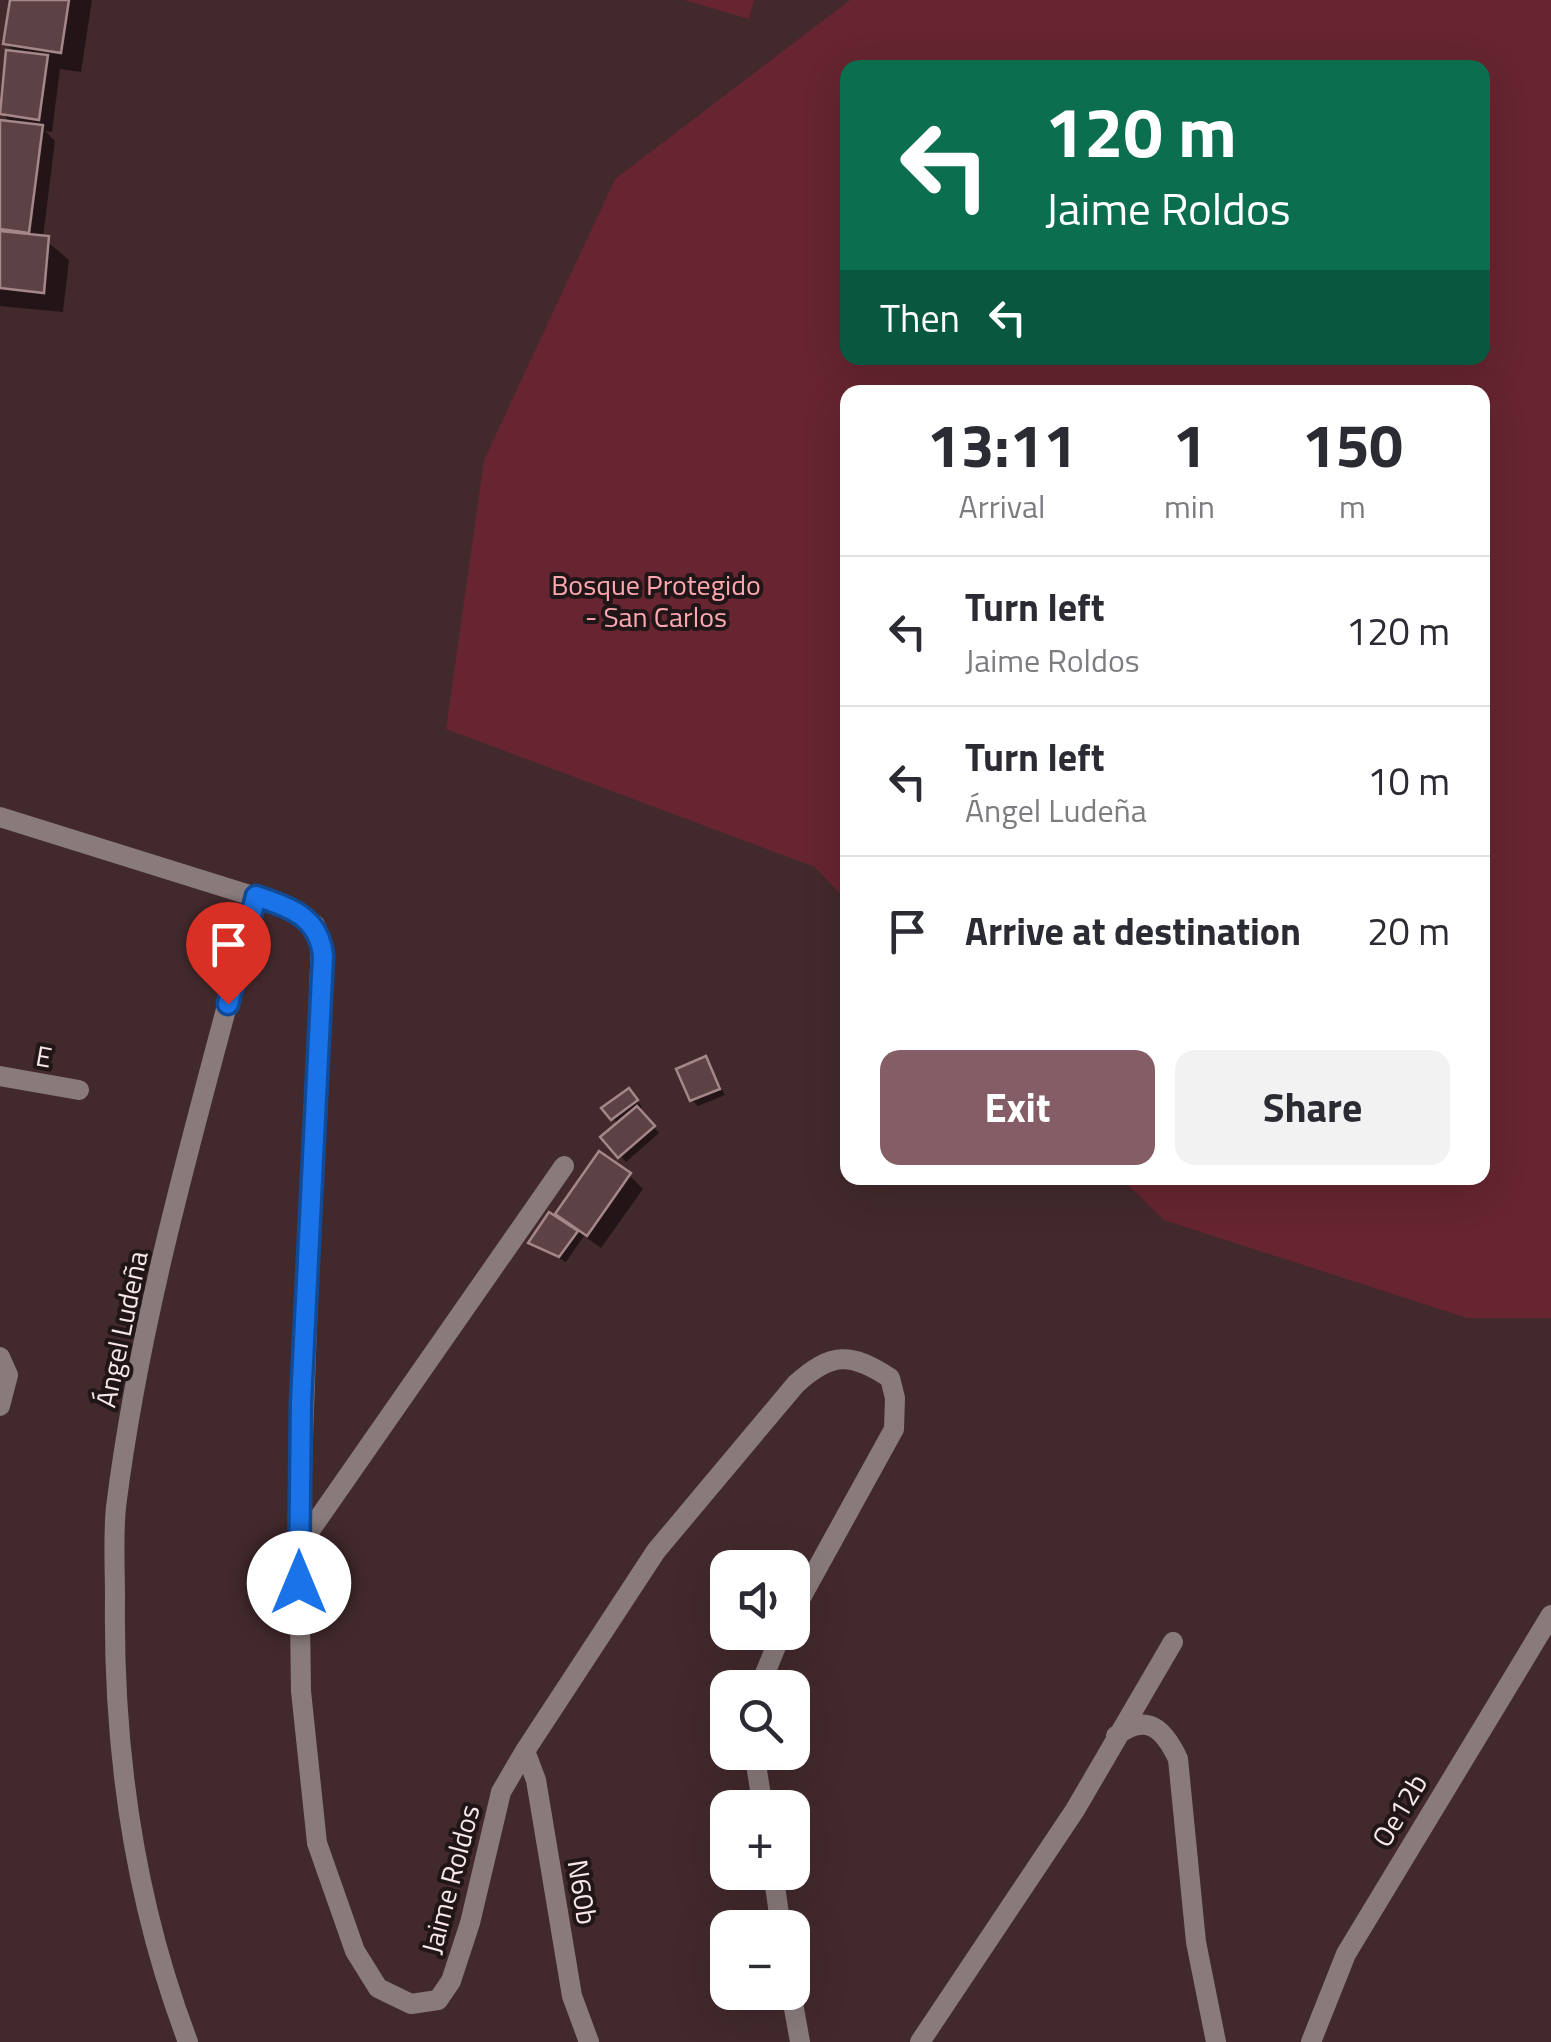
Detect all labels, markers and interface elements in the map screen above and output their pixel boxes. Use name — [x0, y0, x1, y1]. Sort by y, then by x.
text: 120 m — [1045, 78, 1237, 184]
icon: left — [880, 100, 1010, 230]
text: Jaime Roldos — [1045, 174, 1291, 242]
text: Then — [880, 289, 960, 347]
icon: left — [980, 290, 1035, 345]
text: 13:11 — [927, 399, 1077, 490]
text: 1 — [1173, 399, 1206, 490]
text: 150 — [1302, 399, 1403, 490]
text: Arrival — [959, 482, 1045, 530]
text: min — [1164, 482, 1215, 530]
text: m — [1339, 482, 1366, 530]
park label: Bosque Protegido - San Carlos — [551, 563, 761, 638]
text: Turn left — [965, 578, 1105, 636]
text: 120 m — [1346, 602, 1450, 660]
icon: left — [880, 604, 935, 659]
text: Jaime Roldos — [965, 636, 1140, 684]
text: Turn left — [965, 728, 1105, 786]
text: 10 m — [1367, 752, 1450, 810]
icon: left — [880, 754, 935, 809]
text: Ángel Ludeña — [965, 786, 1147, 834]
pin — [186, 902, 271, 1005]
text: Arrive at destination — [965, 902, 1301, 960]
text: 20 m — [1367, 902, 1450, 960]
icon: arrive — [880, 904, 935, 959]
icon: arrive — [201, 917, 256, 972]
street label: E — [33, 1033, 55, 1079]
button: Exit — [880, 1050, 1155, 1165]
button: Share — [1175, 1050, 1450, 1165]
street label: Ángel Ludeña — [83, 1247, 159, 1411]
position arrow — [247, 1531, 351, 1635]
map controls — [710, 1550, 810, 2010]
button: sound — [710, 1550, 810, 1650]
button: search — [710, 1670, 810, 1770]
street label: Oe12b — [1360, 1765, 1438, 1855]
button: + — [710, 1790, 810, 1890]
street label: Jaime Roldos — [409, 1800, 491, 1958]
street label: N60b — [557, 1857, 609, 1927]
button: − — [710, 1910, 810, 2010]

